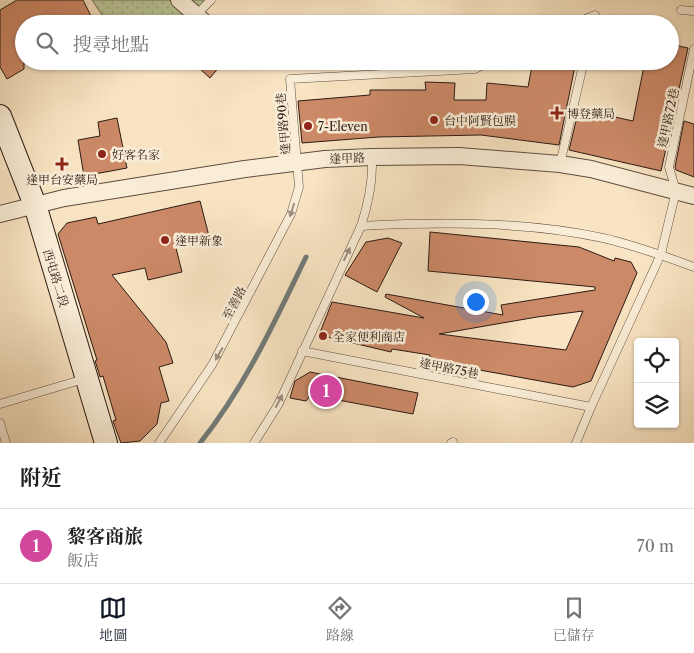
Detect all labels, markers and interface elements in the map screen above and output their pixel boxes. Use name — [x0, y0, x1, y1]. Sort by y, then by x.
search box — [15, 15, 679, 70]
icon: search — [33, 29, 61, 57]
text: 搜尋地點 — [73, 33, 149, 56]
street label: 逢甲路72巷 — [654, 87, 682, 149]
street label: 逢甲路90巷 — [273, 92, 293, 156]
place label: 博登藥局 — [567, 106, 615, 121]
marker: 博登藥局 — [551, 107, 563, 119]
place label: 台中阿賢包膜 — [444, 113, 516, 128]
marker: 台中阿賢包膜 — [428, 114, 440, 126]
place label: 7-Eleven — [318, 119, 368, 134]
marker: 7-Eleven — [302, 120, 314, 132]
place label: 好客名家 — [112, 147, 160, 162]
marker: 好客名家 — [96, 148, 108, 160]
street label: 逢甲路 — [329, 150, 365, 166]
marker: 逢甲台安藥局 — [56, 158, 68, 170]
place label: 逢甲台安藥局 — [26, 172, 98, 187]
one-way arrow — [288, 202, 296, 217]
place label: 逢甲新象 — [175, 233, 223, 248]
marker: 逢甲新象 — [159, 234, 171, 246]
street label: 西屯路二段 — [40, 247, 72, 309]
one-way arrow — [343, 247, 351, 261]
street label: 至善路 — [219, 284, 249, 322]
your location — [463, 289, 489, 315]
place label: 全家便利商店 — [333, 329, 405, 344]
marker: 全家便利商店 — [317, 330, 329, 342]
map controls — [634, 338, 679, 428]
button: locate — [634, 338, 679, 383]
one-way arrow — [214, 348, 223, 361]
street label: 逢甲路75巷 — [418, 355, 480, 381]
pin: 1 — [310, 372, 342, 410]
button: layers — [634, 383, 679, 428]
one-way arrow — [275, 394, 283, 408]
text: 附近 — [20, 465, 62, 490]
text: 黎客商旅 — [67, 525, 143, 548]
text: 1 — [32, 536, 40, 556]
text: 70 m — [637, 536, 674, 556]
text: 飯店 — [67, 550, 99, 570]
tab: 地圖 — [99, 594, 127, 644]
tab: 路線 — [326, 594, 354, 644]
tab: 已儲存 — [553, 594, 595, 644]

